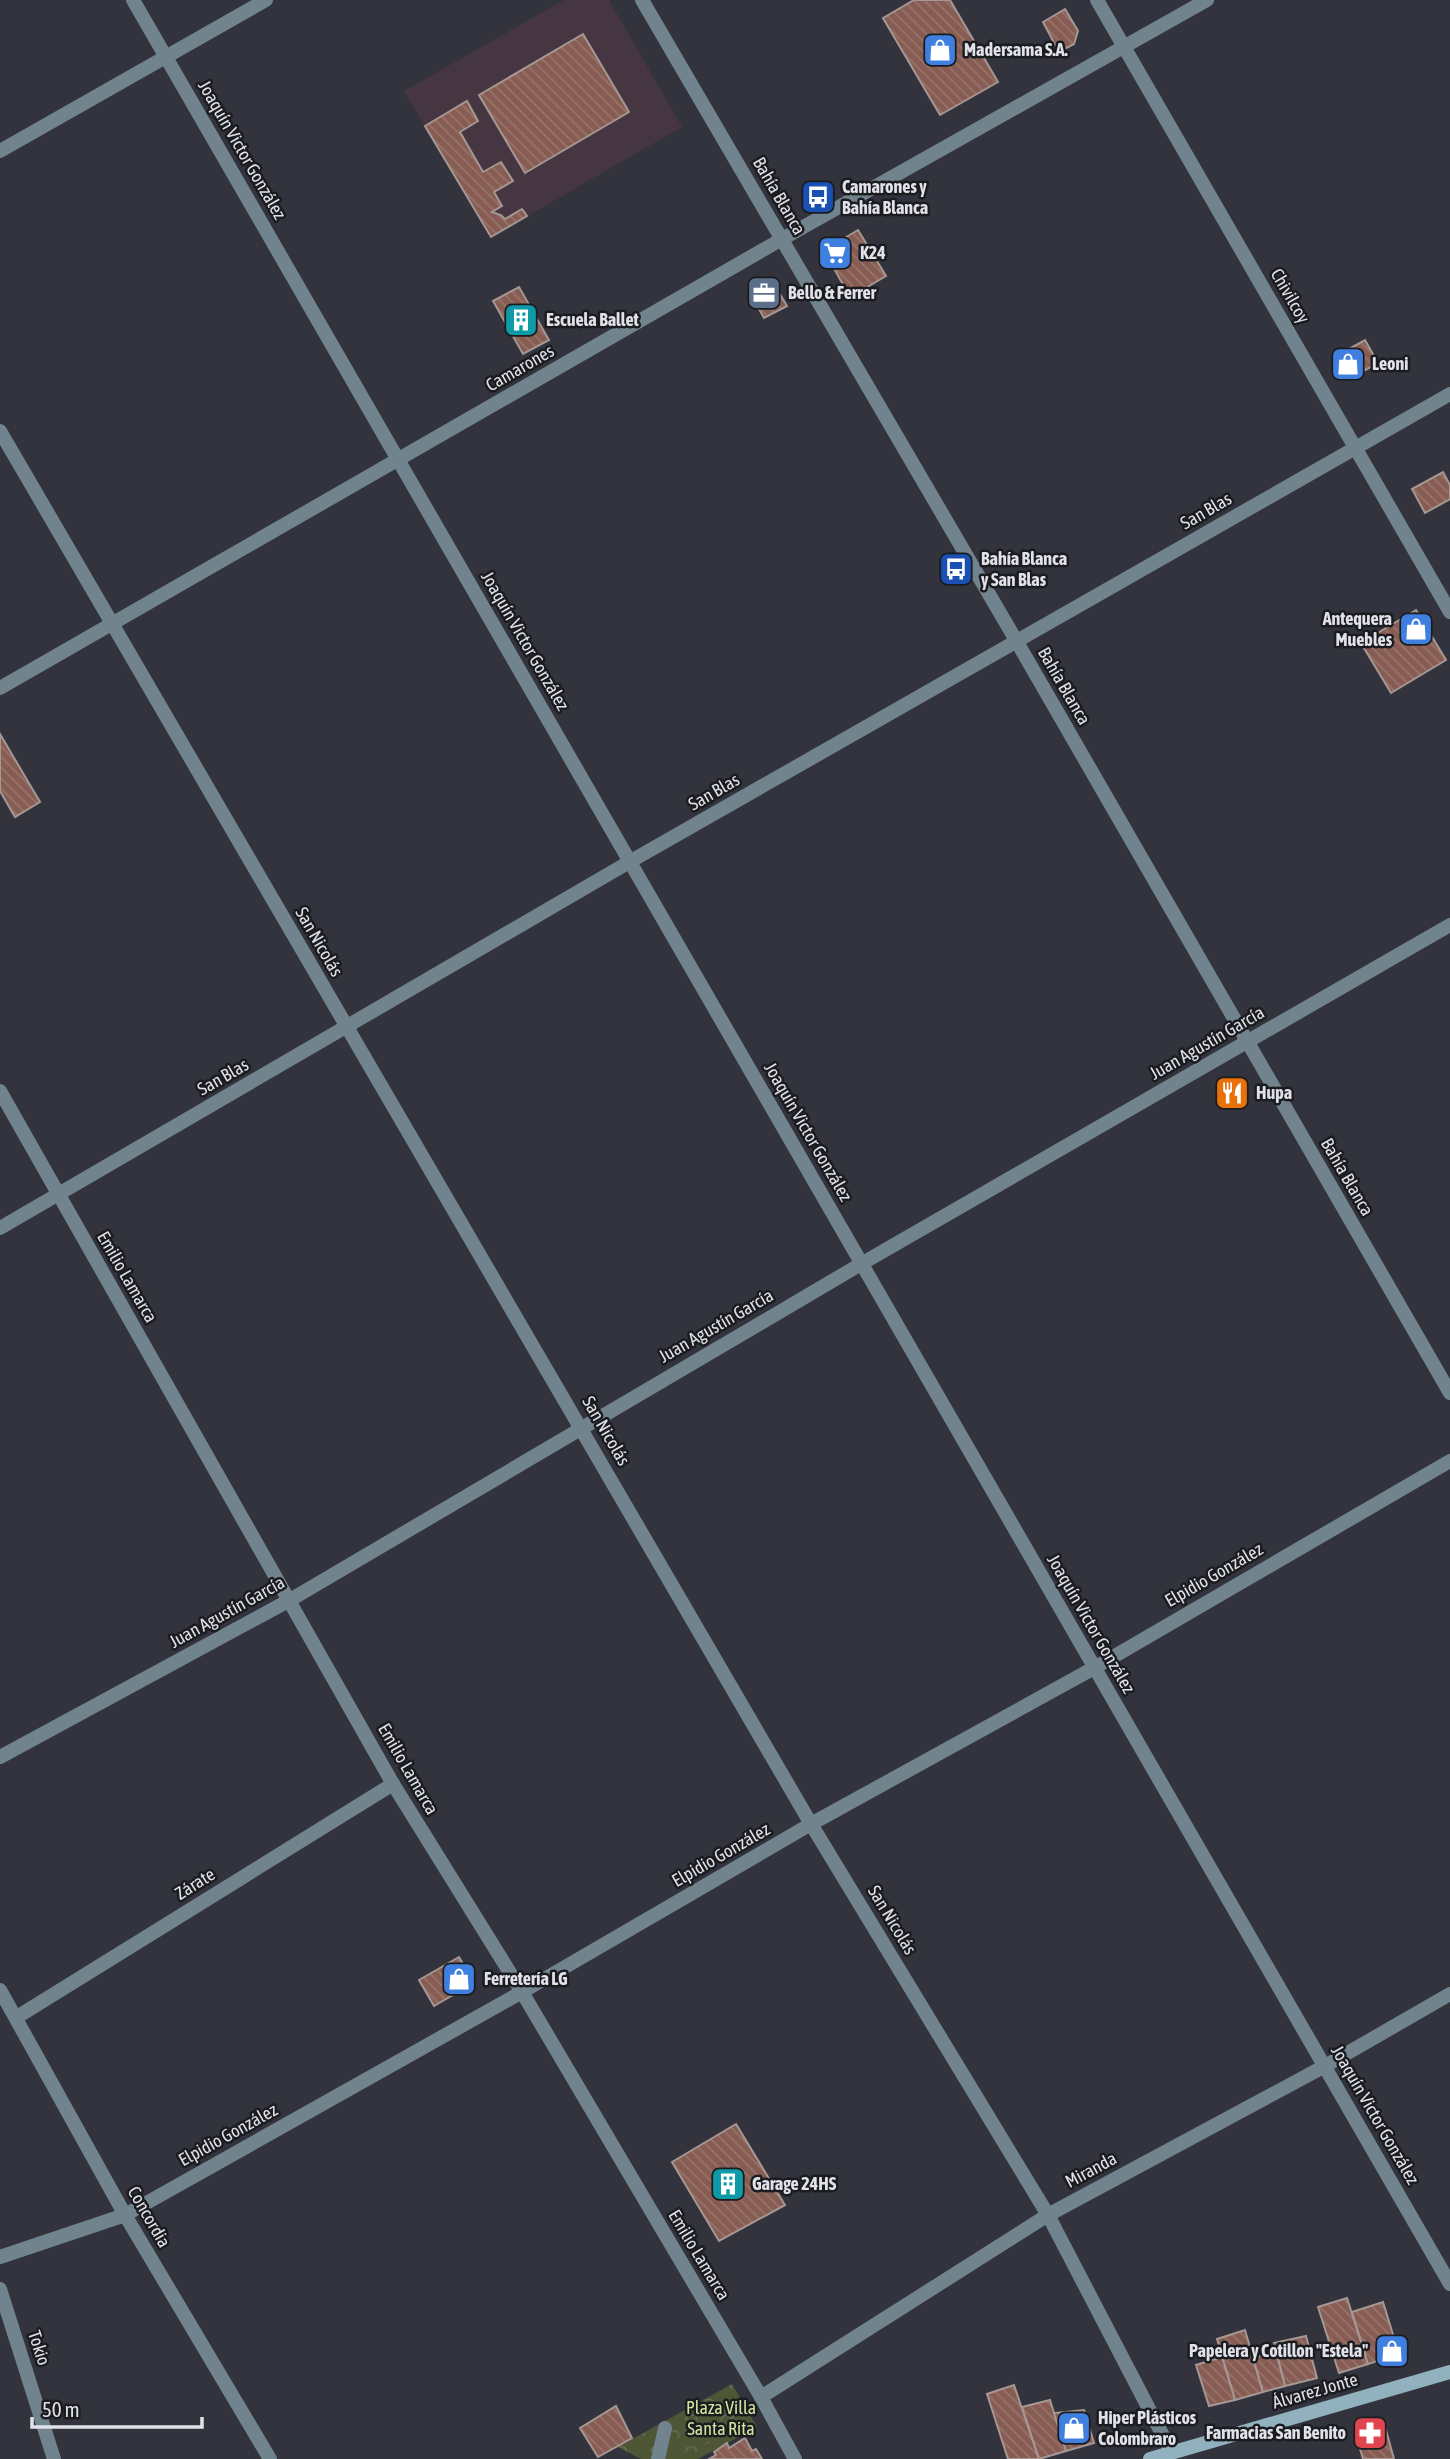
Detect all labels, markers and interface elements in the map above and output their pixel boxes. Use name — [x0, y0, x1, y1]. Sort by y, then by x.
shop icon: Madersama S.A. — [921, 31, 959, 69]
place label: Madersama S.A. — [964, 39, 1068, 60]
street label: Joaquín Victor González — [194, 77, 291, 223]
street label: Bahía Blanca — [749, 153, 810, 238]
place label: Camarones y Bahía Blanca — [842, 176, 928, 218]
bus stop icon: Camarones y Bahía Blanca — [799, 178, 837, 216]
supermarket icon: K24 — [816, 234, 854, 272]
place label: K24 — [860, 242, 886, 263]
street label: Chivilcoy — [1266, 265, 1314, 327]
office icon: Bello & Ferrer — [745, 274, 783, 312]
place label: Bello & Ferrer — [788, 282, 877, 303]
building icon: Escuela Ballet — [502, 301, 540, 339]
place label: Escuela Ballet — [546, 309, 640, 330]
street label: Camarones — [482, 340, 557, 395]
shop icon: Leoni — [1329, 345, 1367, 383]
place label: Leoni — [1372, 353, 1408, 374]
street label: San Blas — [1177, 488, 1235, 533]
place label: Bahía Blanca y San Blas — [981, 548, 1067, 590]
bus stop icon: Bahía Blanca y San Blas — [937, 550, 975, 588]
street label: Joaquín Victor González — [477, 568, 574, 714]
place label: Antequera Muebles — [1322, 608, 1393, 650]
shop icon: Antequera Muebles — [1397, 610, 1435, 648]
street label: Bahía Blanca — [1034, 643, 1095, 728]
street label: San Blas — [685, 769, 743, 814]
street label: San Nicolás — [291, 903, 348, 980]
street label: Juan Agustín García — [1146, 1001, 1268, 1084]
street label: San Blas — [194, 1054, 252, 1099]
street label: Joaquín Victor González — [760, 1059, 857, 1205]
restaurant icon: Hupa — [1213, 1074, 1251, 1112]
place label: Hupa — [1256, 1082, 1292, 1103]
street label: Bahía Blanca — [1317, 1134, 1378, 1219]
street label: Emilio Lamarca — [93, 1228, 162, 1326]
street label: Juan Agustín García — [655, 1284, 777, 1367]
street label: San Nicolás — [578, 1392, 635, 1469]
street label: Elpidio González — [1161, 1538, 1267, 1611]
street label: Joaquín Victor González — [1043, 1551, 1140, 1697]
street label: Juan Agustín García — [165, 1571, 288, 1652]
street label: Emilio Lamarca — [374, 1720, 443, 1818]
street label: Elpidio González — [668, 1818, 774, 1891]
street label: Zárate — [171, 1863, 219, 1904]
street label: San Nicolás — [864, 1882, 921, 1958]
shop icon: Ferretería LG — [440, 1960, 478, 1998]
place label: Ferretería LG — [484, 1968, 568, 1989]
street label: Joaquín Victor González — [1327, 2042, 1424, 2188]
street label: Elpidio González — [175, 2099, 281, 2170]
street label: Miranda — [1061, 2147, 1120, 2192]
building icon: Garage 24HS — [709, 2165, 747, 2203]
place label: Garage 24HS — [752, 2173, 837, 2194]
street label: Concordia — [124, 2183, 175, 2251]
street label: Emilio Lamarca — [664, 2206, 735, 2304]
street label: Tokio — [24, 2328, 55, 2368]
shop icon: Papelera y Cotillon "Estela" — [1373, 2332, 1411, 2370]
place label: Papelera y Cotillon "Estela" — [1189, 2340, 1368, 2361]
street label: Álvarez Jonte — [1270, 2368, 1360, 2413]
scale bar — [32, 2386, 201, 2430]
text: 50 m — [42, 2397, 80, 2421]
park label: Plaza Villa Santa Rita — [686, 2397, 756, 2439]
place label: Hiper Plásticos Colombraro — [1098, 2407, 1197, 2449]
shop icon: Hiper Plásticos Colombraro — [1055, 2409, 1093, 2447]
pharmacy icon: Farmacias San Benito — [1351, 2414, 1389, 2452]
place label: Farmacias San Benito — [1206, 2422, 1346, 2443]

